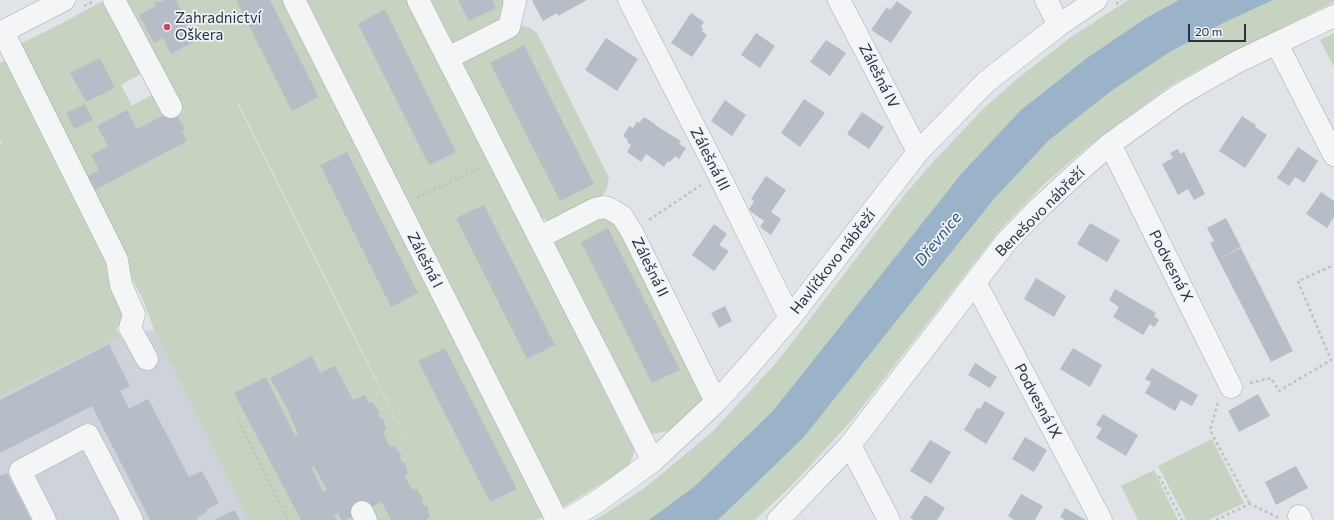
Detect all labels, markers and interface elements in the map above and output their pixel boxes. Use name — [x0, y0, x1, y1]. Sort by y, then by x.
place label: Zahradnictví Oškera — [175, 9, 261, 44]
scale bar — [1190, 16, 1248, 42]
marker: Zahradnictví Oškera — [162, 22, 172, 32]
text: 20 m — [1195, 24, 1222, 38]
street label: Zálešná IV — [855, 41, 903, 111]
street label: Zálešná III — [686, 125, 734, 193]
street label: Benešovo nábřeží — [992, 164, 1088, 260]
street label: Havlíčkovo nábřeží — [787, 206, 879, 318]
water label: Dřevnice — [910, 208, 966, 270]
street label: Podvesná X — [1145, 227, 1197, 305]
street label: Zálešná I — [403, 229, 447, 291]
street label: Zálešná II — [628, 234, 672, 300]
street label: Podvesná IX — [1011, 360, 1065, 442]

